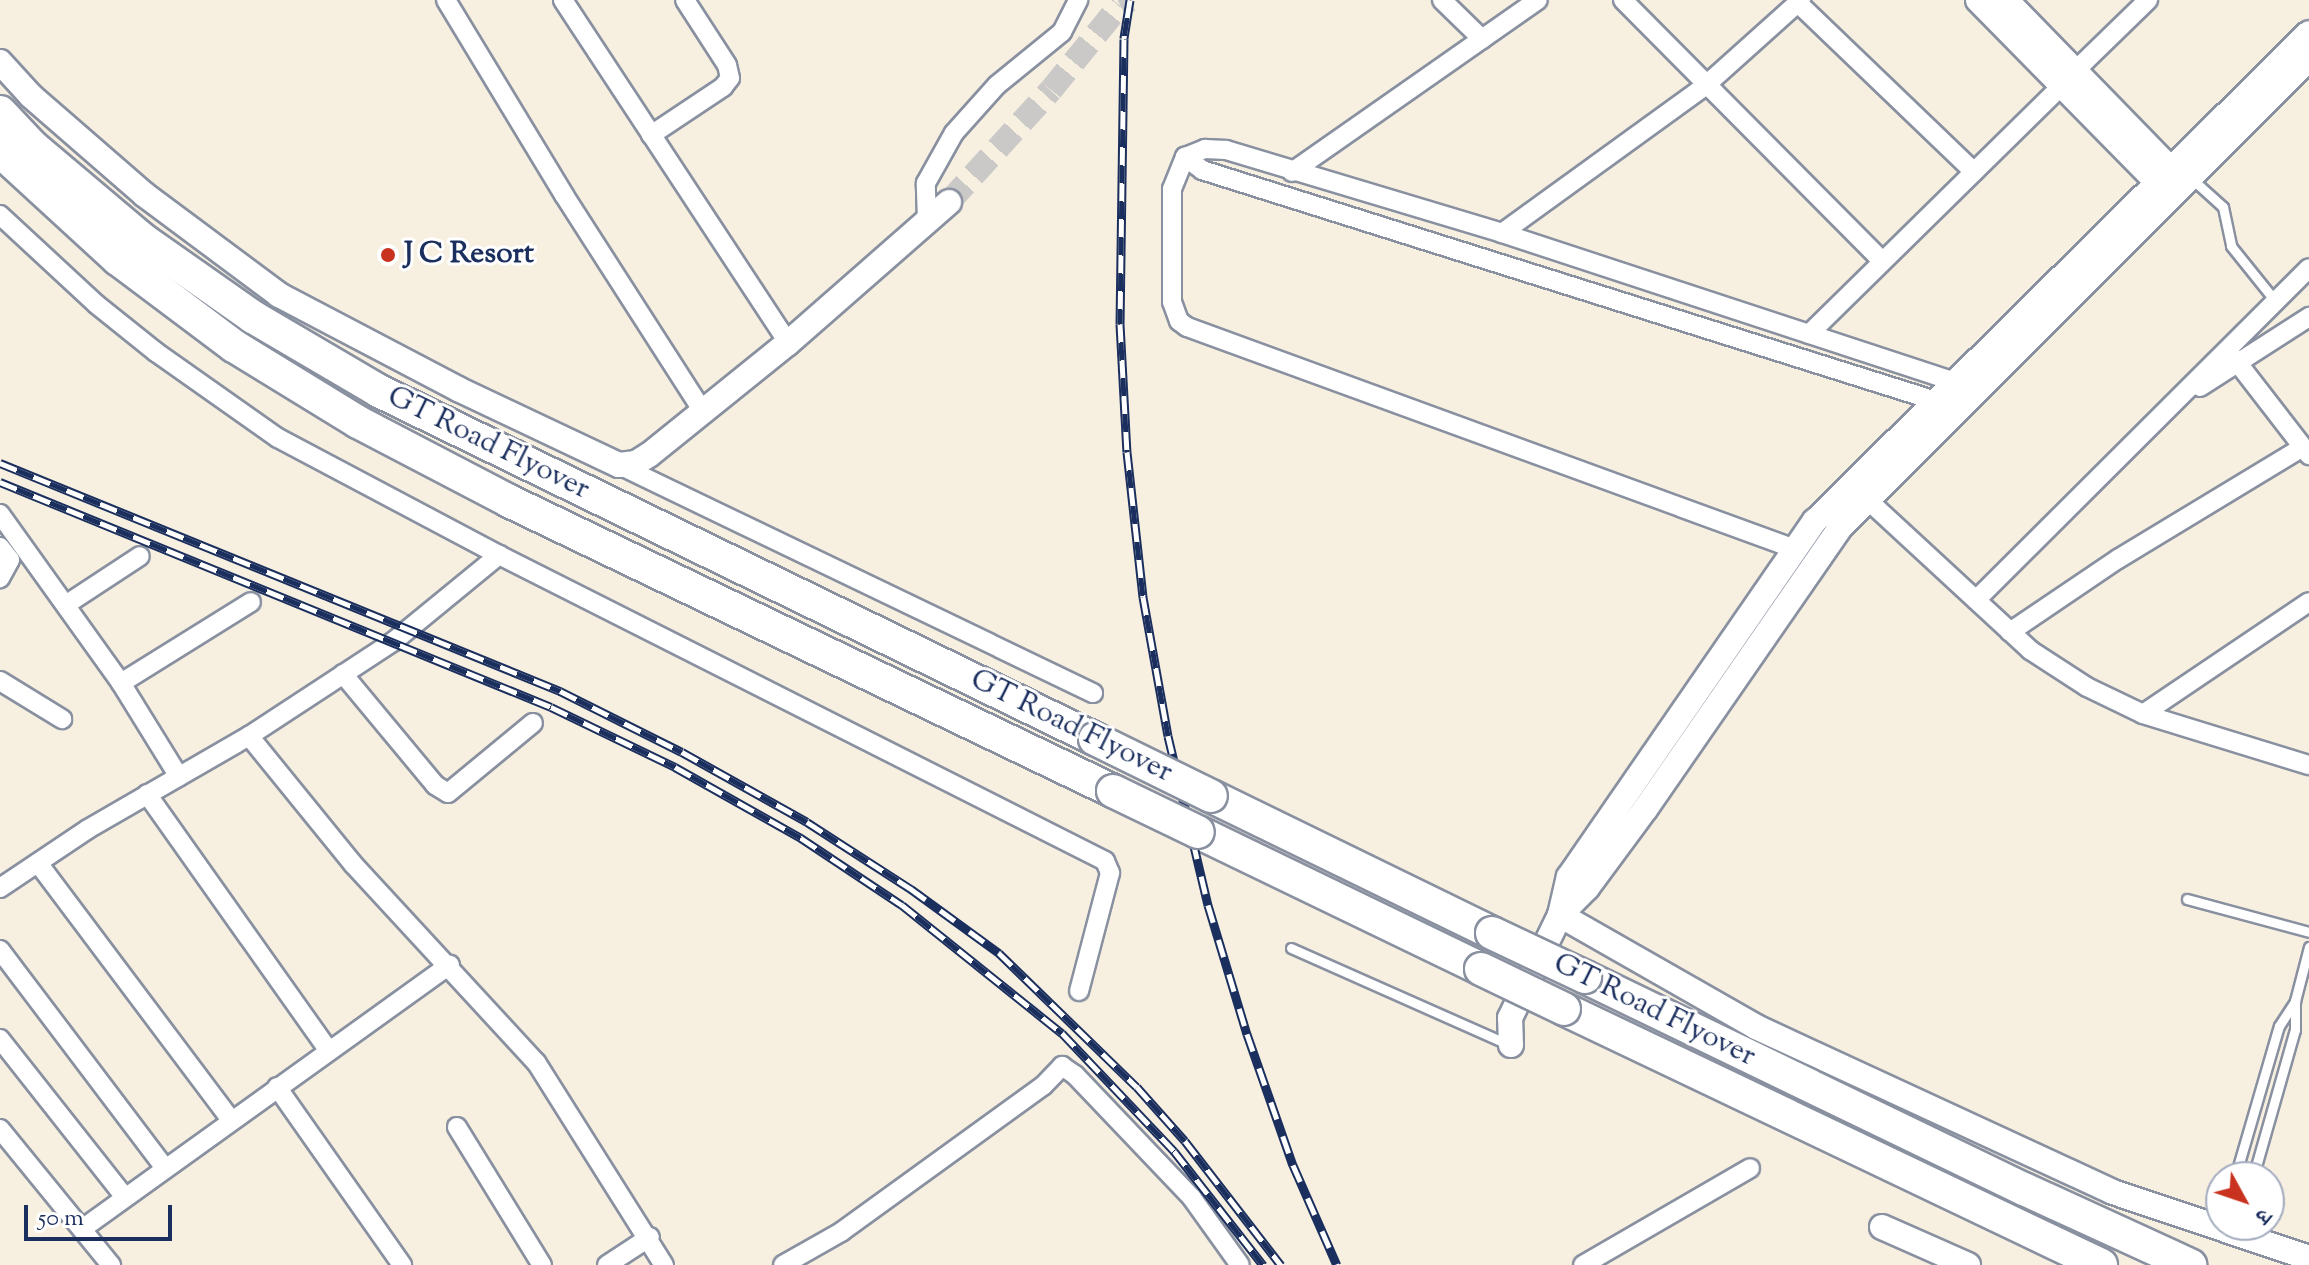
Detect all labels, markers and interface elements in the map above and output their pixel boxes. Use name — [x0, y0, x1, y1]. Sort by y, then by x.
place label: J C Resort — [404, 237, 534, 273]
marker: J C Resort — [379, 246, 397, 264]
street label: GT Road Flyover — [381, 379, 595, 509]
street label: GT Road Flyover — [964, 662, 1178, 792]
street label: GT Road Flyover — [1547, 946, 1761, 1076]
north arrow — [2205, 1161, 2285, 1241]
scale bar — [28, 1189, 176, 1239]
text: उ — [2246, 1201, 2278, 1230]
text: 50 m — [38, 1202, 84, 1236]

